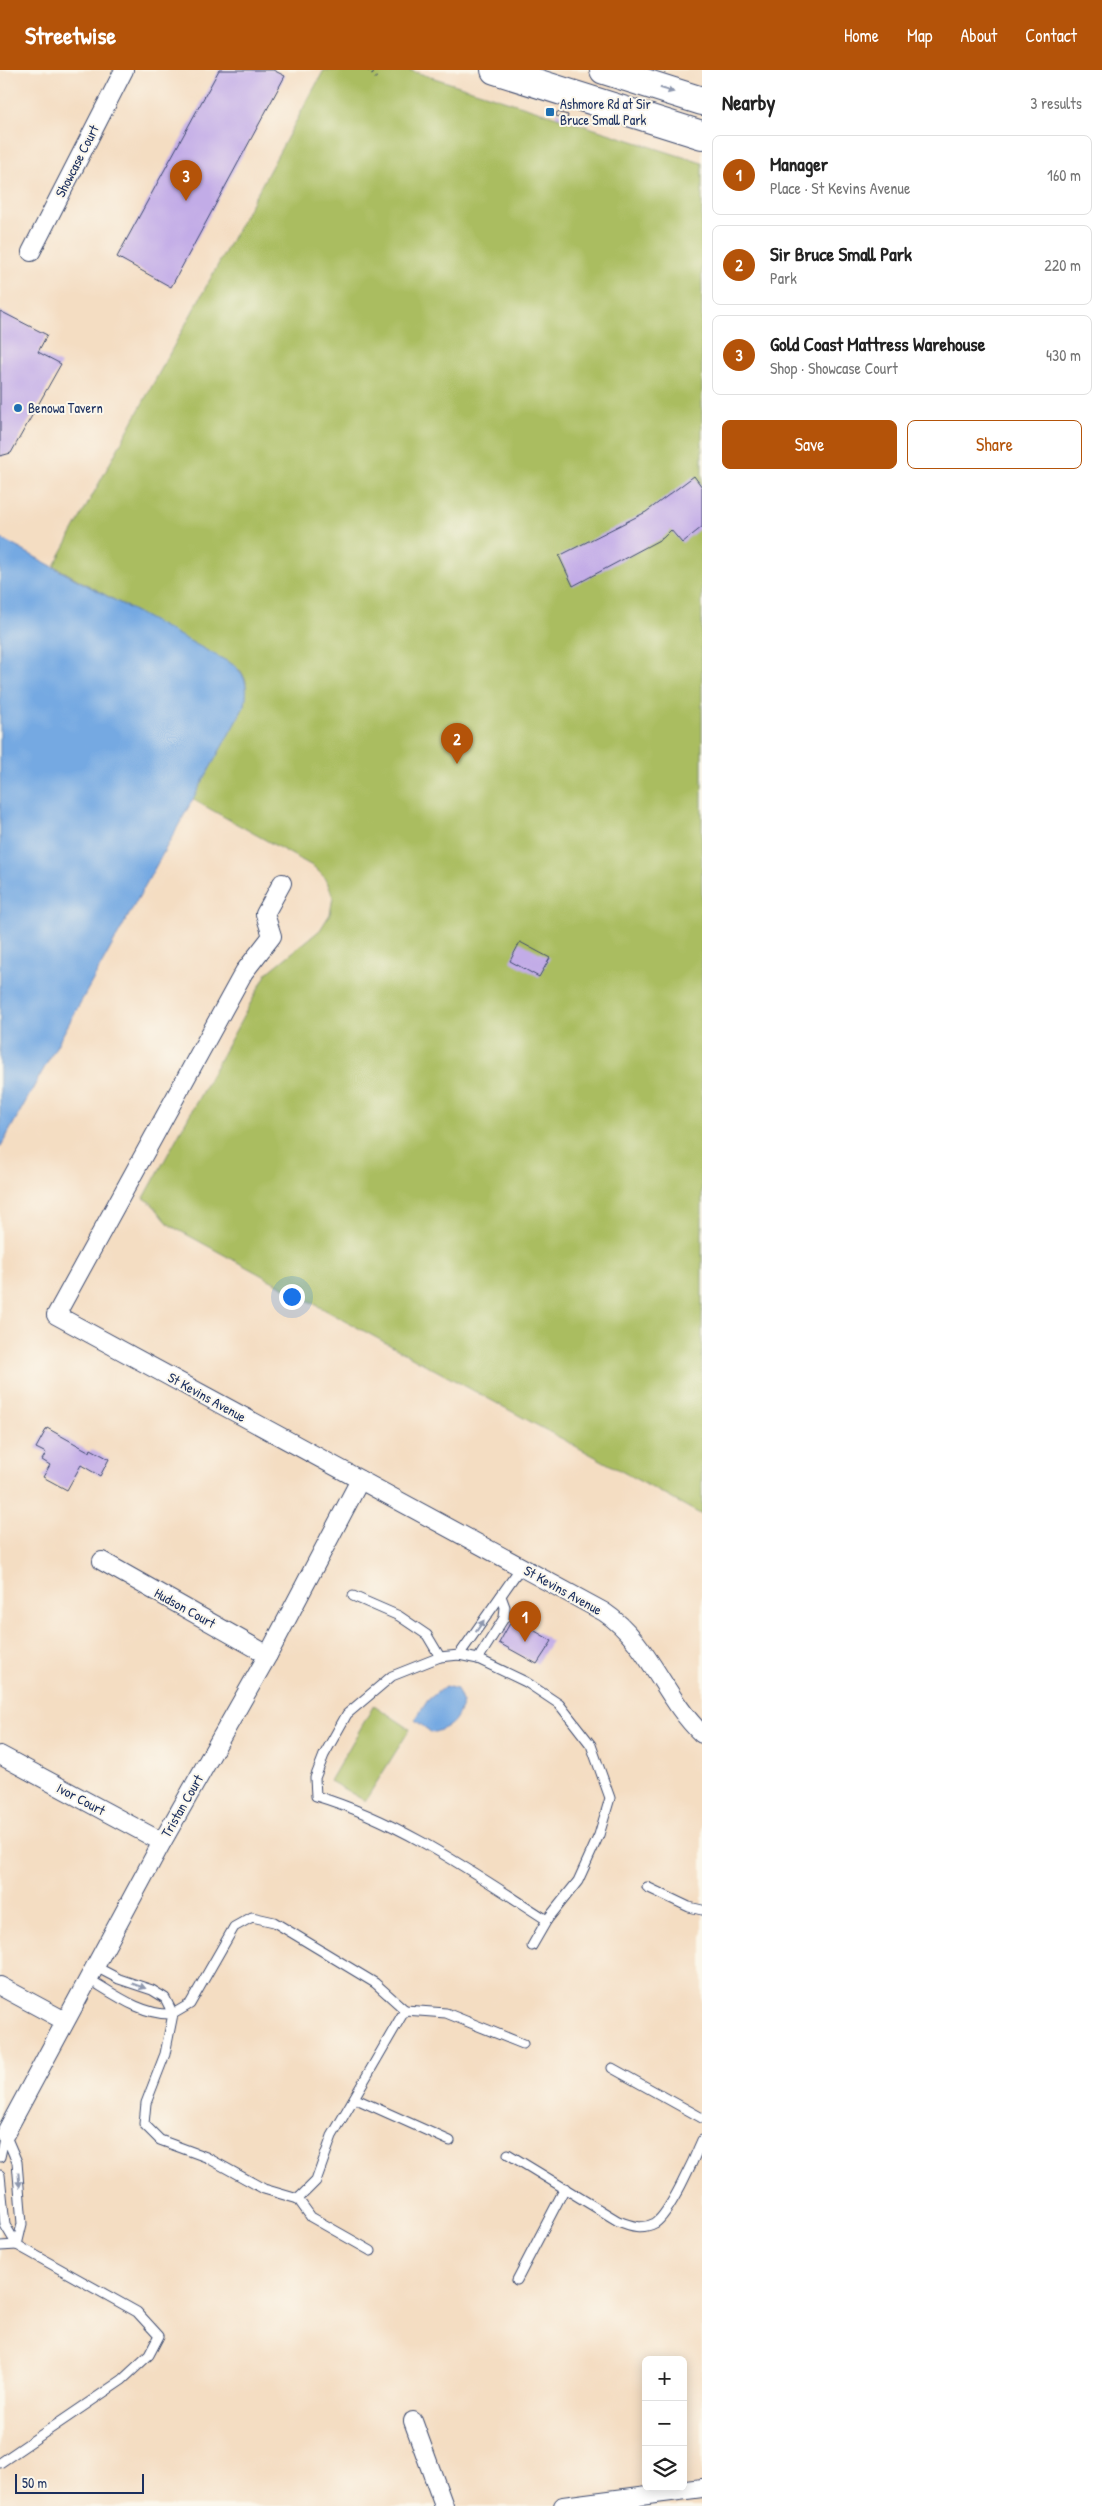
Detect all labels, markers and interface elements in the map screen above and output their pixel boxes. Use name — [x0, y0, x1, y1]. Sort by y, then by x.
text: Streetwise — [25, 19, 116, 51]
text: Home — [844, 23, 879, 48]
text: Map — [907, 23, 932, 48]
text: About — [960, 23, 997, 48]
text: Contact — [1025, 23, 1077, 48]
one-way arrow — [660, 87, 675, 94]
text: Nearby — [722, 88, 775, 117]
text: 3 results — [1030, 92, 1082, 114]
place label: Ashmore Rd at Sir Bruce Small Park — [560, 94, 652, 129]
marker: Ashmore Rd at Sir Bruce Small Park — [544, 106, 556, 118]
street label: Showcase Court — [50, 121, 103, 200]
text: Manager — [770, 151, 828, 177]
pin: 3 — [170, 160, 202, 201]
text: 1 — [736, 164, 742, 186]
text: 160 m — [1047, 164, 1081, 186]
text: Place · St Kevins Avenue — [770, 177, 910, 199]
text: Sir Bruce Small Park — [770, 241, 912, 267]
text: 2 — [735, 254, 743, 276]
text: 220 m — [1044, 254, 1081, 276]
text: Park — [770, 267, 797, 289]
text: Gold Coast Mattress Warehouse — [770, 331, 985, 357]
text: 3 — [735, 344, 743, 366]
text: 430 m — [1046, 344, 1081, 366]
text: Shop · Showcase Court — [770, 357, 898, 379]
place label: Benowa Tavern — [28, 398, 103, 417]
marker: Benowa Tavern — [12, 402, 24, 414]
button: Save — [722, 420, 897, 469]
button: Share — [907, 420, 1082, 469]
pin: 2 — [441, 723, 473, 764]
your location — [279, 1284, 305, 1310]
street label: St Kevins Avenue — [165, 1367, 250, 1426]
street label: St Kevins Avenue — [521, 1560, 606, 1619]
street label: Hudson Court — [151, 1583, 219, 1632]
pin: 1 — [509, 1601, 541, 1642]
one-way arrow — [475, 1619, 485, 1632]
street label: Tristan Court — [156, 1771, 207, 1841]
street label: Ivor Court — [54, 1778, 109, 1819]
one-way arrow — [131, 1983, 146, 1990]
one-way arrow — [15, 2173, 23, 2189]
map controls — [642, 2356, 687, 2491]
button: + — [642, 2356, 687, 2401]
button: − — [642, 2401, 687, 2446]
button: layers — [642, 2446, 687, 2491]
scale bar — [15, 2471, 144, 2494]
text: 50 m — [22, 2473, 47, 2492]

